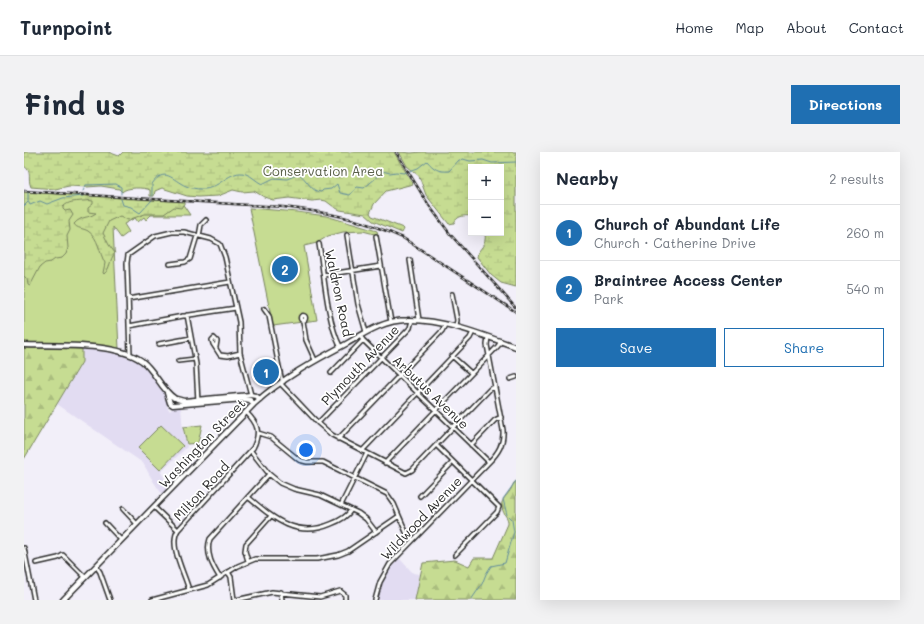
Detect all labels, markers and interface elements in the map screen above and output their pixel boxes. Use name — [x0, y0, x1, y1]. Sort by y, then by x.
text: Turnpoint — [20, 15, 112, 40]
text: Home — [675, 18, 713, 37]
text: Map — [735, 18, 764, 37]
text: About — [786, 18, 827, 37]
text: Contact — [849, 18, 904, 37]
button: Directions — [791, 85, 900, 124]
text: Find us — [24, 86, 125, 122]
park label: Conservation Area — [263, 162, 383, 179]
map controls — [468, 164, 504, 236]
button: + — [468, 164, 504, 200]
text: Nearby — [556, 167, 618, 189]
text: 2 results — [829, 170, 884, 187]
button: − — [468, 200, 504, 236]
text: Church of Abundant Life — [594, 214, 780, 234]
text: 1 — [566, 224, 572, 241]
text: 260 m — [846, 224, 884, 241]
text: Church · Catherine Drive — [594, 234, 756, 251]
street label: Waldron Road — [322, 248, 357, 338]
pin: 2 — [272, 254, 298, 284]
text: Braintree Access Center — [594, 270, 783, 290]
text: 2 — [565, 280, 573, 297]
text: 540 m — [846, 280, 884, 297]
text: Park — [594, 290, 623, 307]
street label: Plymouth Avenue — [317, 321, 402, 408]
button: Save — [556, 328, 716, 367]
button: Share — [724, 328, 884, 367]
street label: Arbutus Avenue — [390, 351, 473, 432]
pin: 1 — [253, 357, 279, 387]
street label: Washington Street — [155, 394, 249, 491]
your location — [296, 440, 316, 460]
street label: Milton Road — [169, 458, 232, 524]
street label: Wildwood Avenue — [376, 472, 465, 563]

